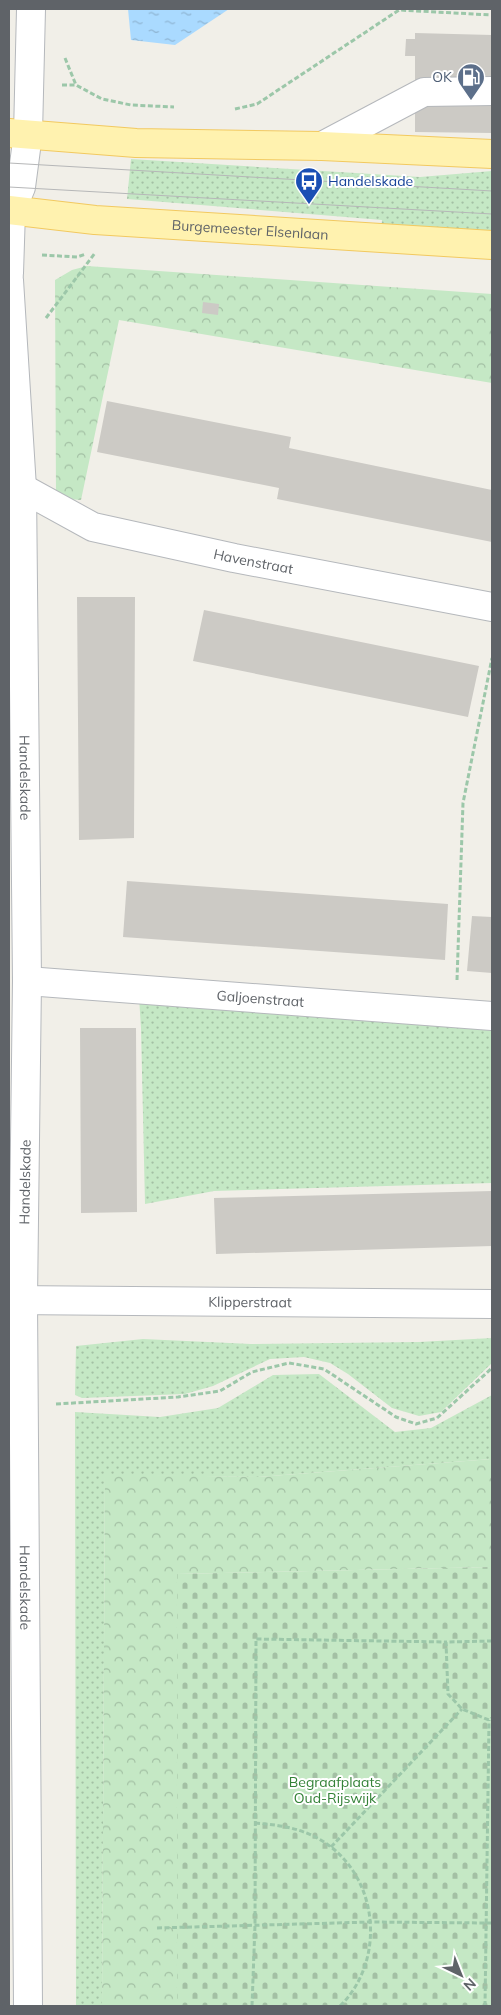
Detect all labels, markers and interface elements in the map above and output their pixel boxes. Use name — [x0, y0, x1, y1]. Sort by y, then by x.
fuel station icon: OK — [456, 62, 486, 101]
place label: OK — [432, 68, 453, 86]
bus stop icon: Handelskade — [294, 166, 324, 205]
place label: Handelskade — [328, 172, 413, 190]
street label: Burgemeester Elsenlaan — [171, 216, 329, 244]
street label: Havenstraat — [212, 545, 295, 578]
street label: Handelskade — [16, 735, 34, 820]
street label: Galjoenstraat — [216, 986, 305, 1011]
street label: Handelskade — [15, 1139, 35, 1225]
street label: Klipperstraat — [208, 1293, 292, 1311]
street label: Handelskade — [16, 1545, 34, 1630]
park label: Begraafplaats Oud-Rijswijk — [289, 1773, 381, 1807]
north arrow — [436, 1950, 486, 2000]
text: N — [460, 1974, 480, 1995]

